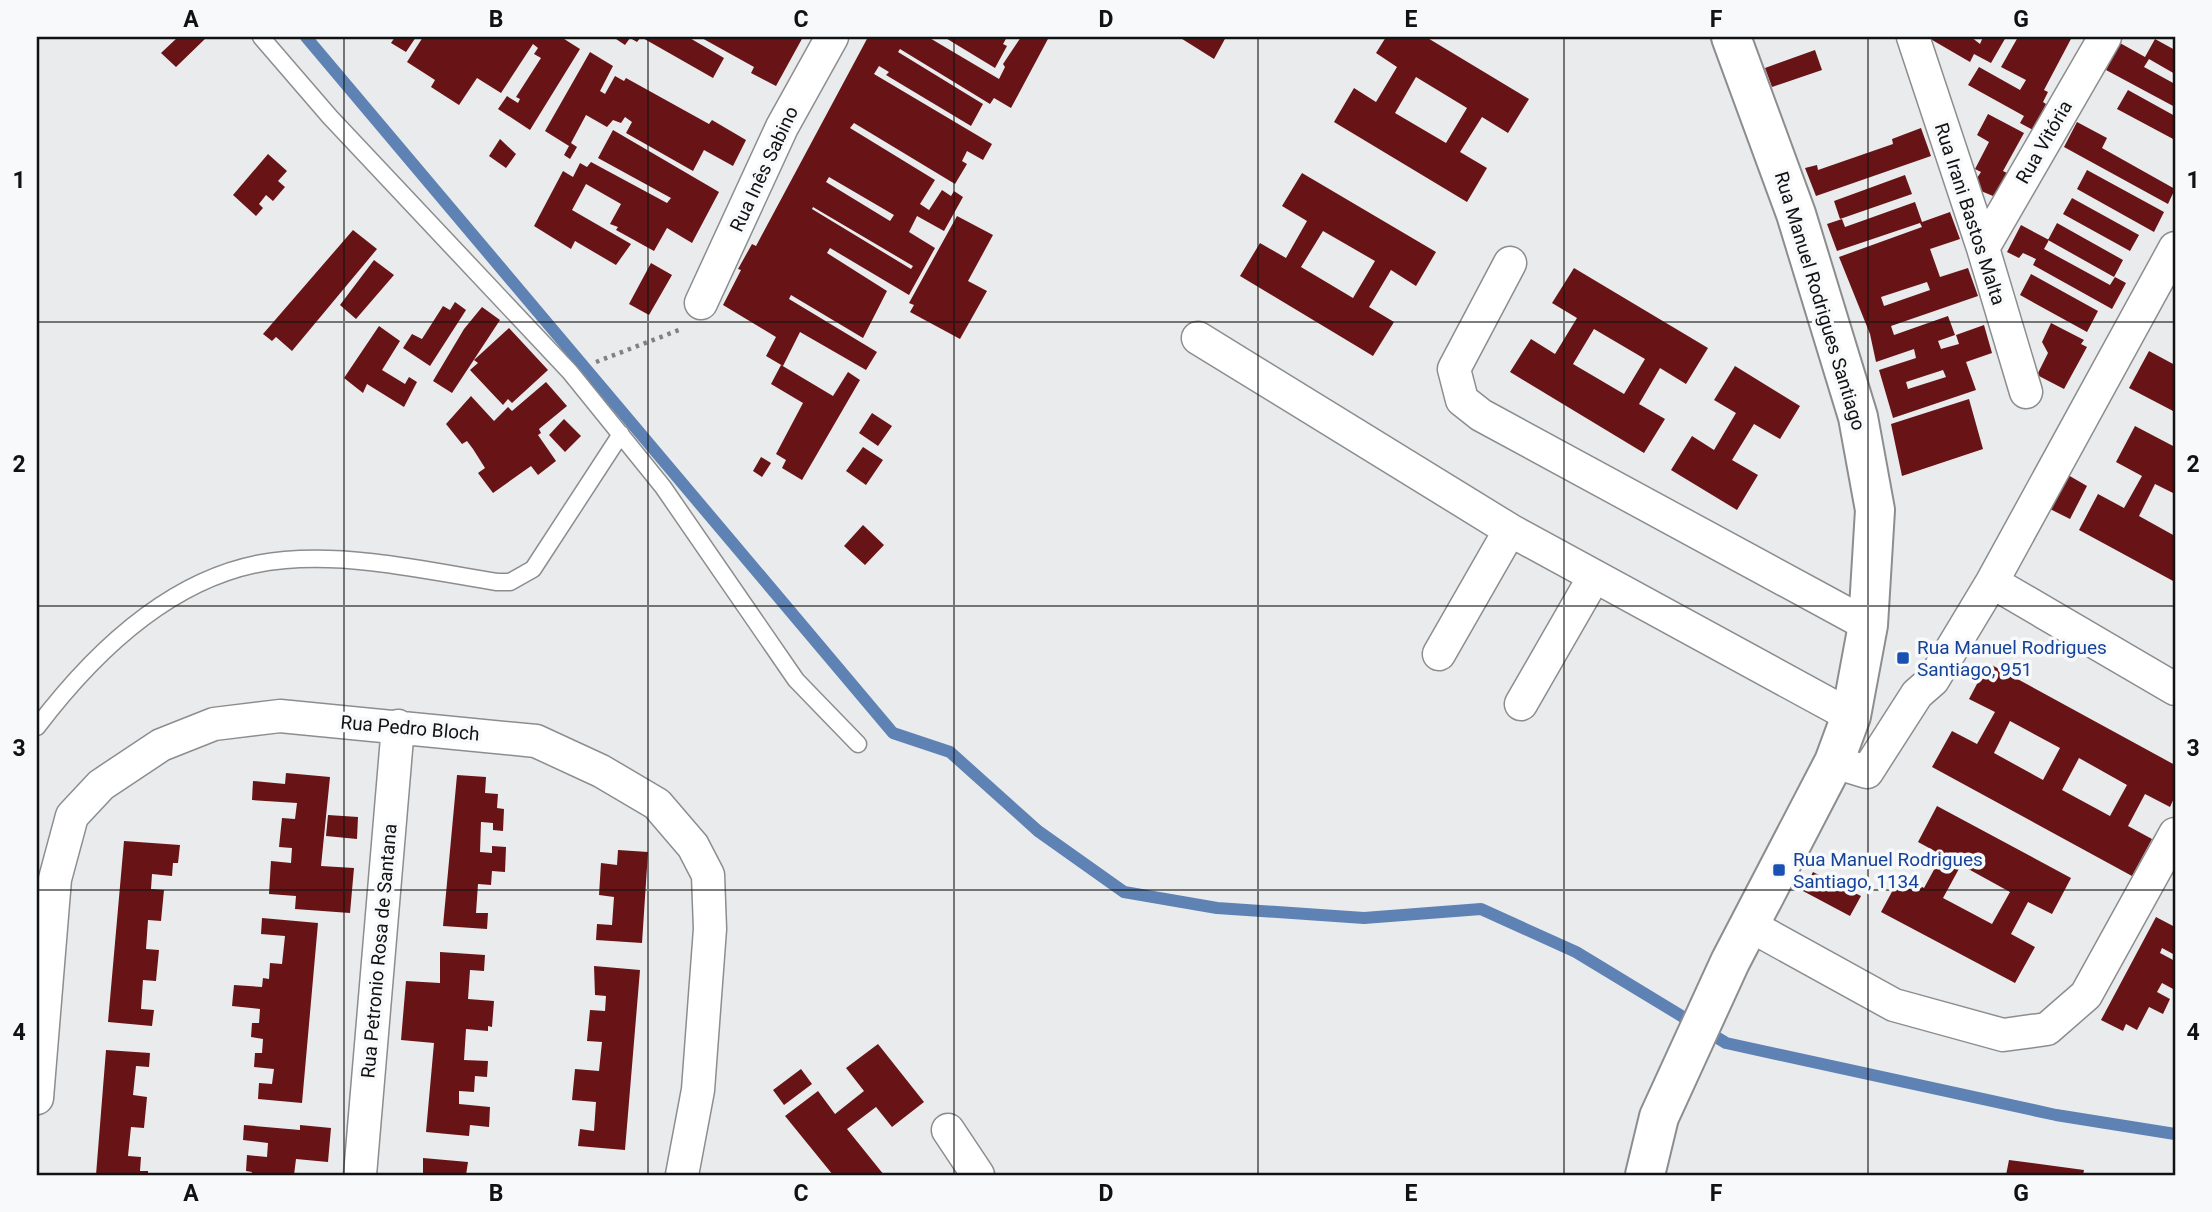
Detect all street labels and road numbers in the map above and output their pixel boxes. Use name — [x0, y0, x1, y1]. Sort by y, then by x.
street label: Rua Vitória — [2011, 96, 2077, 188]
street label: Rua Inês Sabino — [725, 103, 803, 235]
street label: Rua Irani Bastos Malta — [1930, 120, 2010, 308]
street label: Rua Manuel Rodrigues Santiago — [1770, 169, 1870, 433]
street label: Rua Pedro Bloch — [340, 710, 480, 746]
street label: Rua Petronio Rosa de Santana — [356, 823, 402, 1079]

